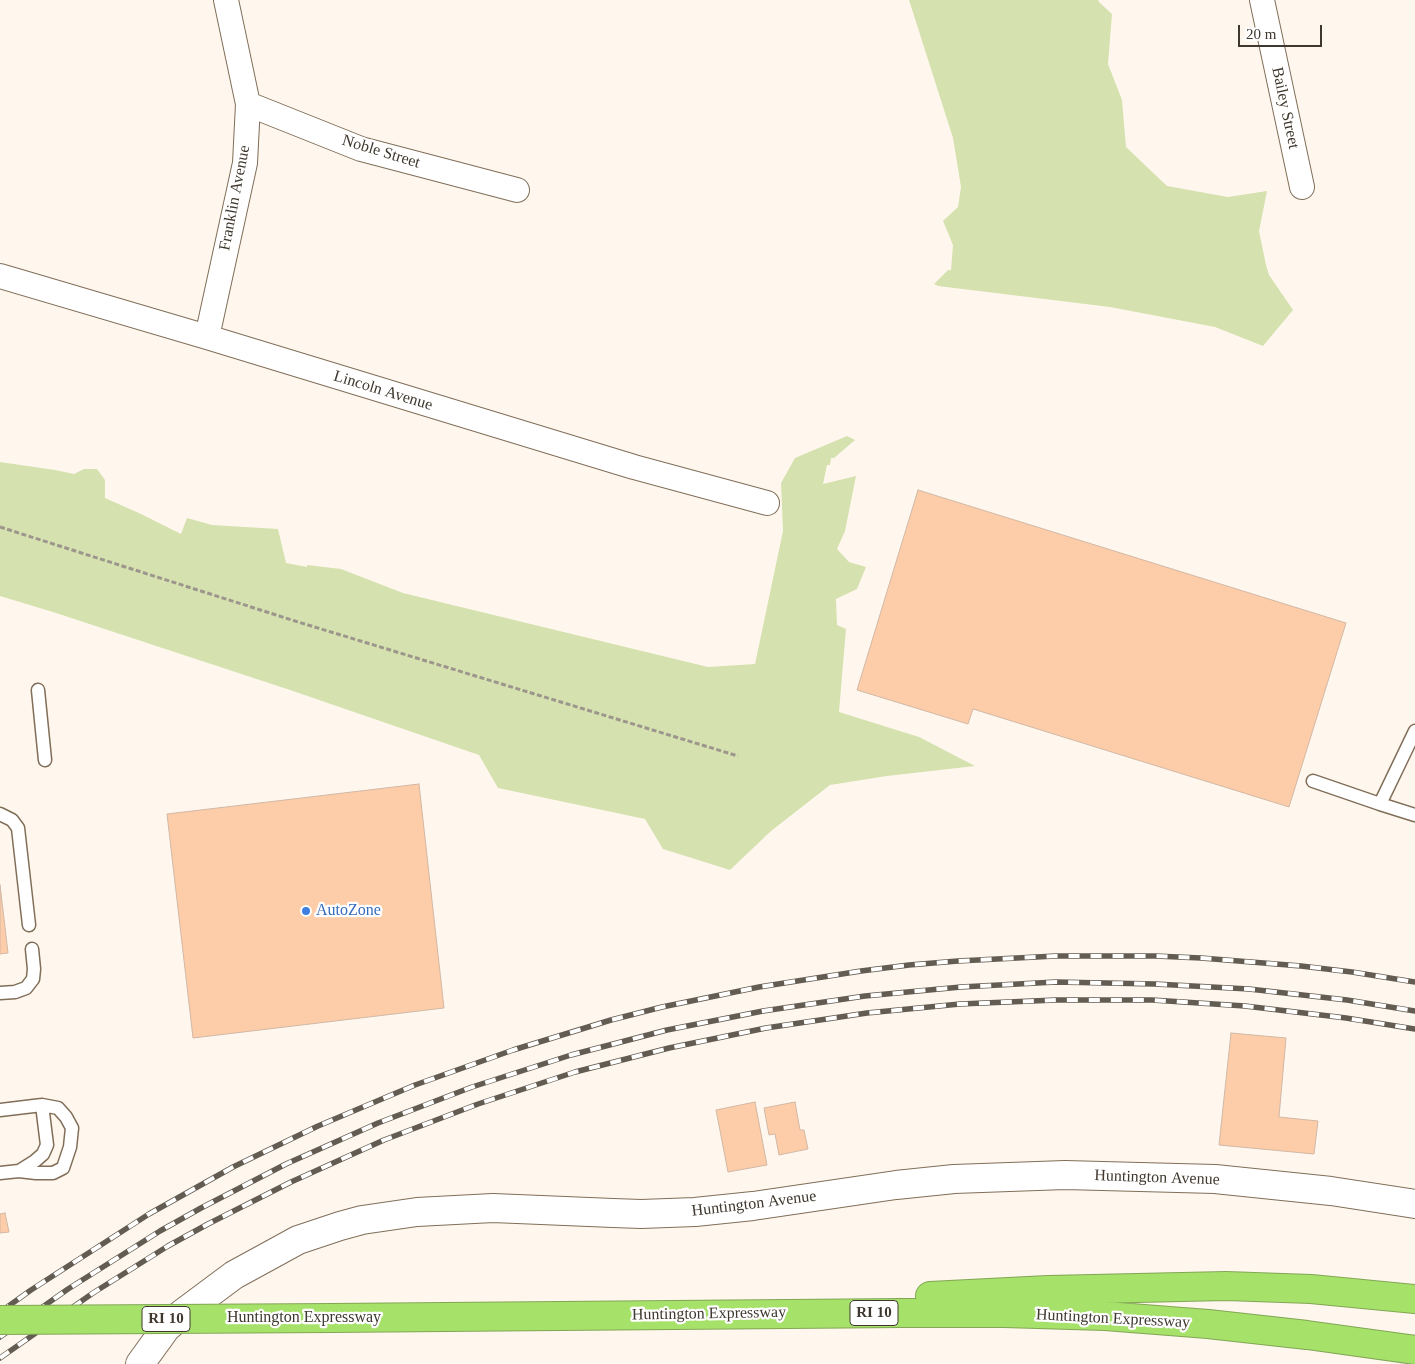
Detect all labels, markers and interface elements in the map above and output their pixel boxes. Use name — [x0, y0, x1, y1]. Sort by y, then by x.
scale bar — [1240, 15, 1324, 47]
text: 20 m — [1246, 26, 1276, 42]
street label: Bailey Street — [1267, 65, 1303, 151]
street label: Noble Street — [340, 131, 422, 173]
street label: Franklin Avenue — [215, 144, 255, 252]
street label: Lincoln Avenue — [331, 367, 435, 415]
place label: AutoZone — [316, 901, 381, 921]
marker: AutoZone — [300, 905, 312, 917]
street label: Huntington Avenue — [1094, 1166, 1220, 1190]
street label: Huntington Avenue — [691, 1187, 817, 1221]
road number: RI 10 — [850, 1300, 898, 1326]
street label: Huntington Expressway — [632, 1303, 786, 1325]
street label: Huntington Expressway — [1036, 1305, 1190, 1333]
road number: RI 10 — [142, 1306, 190, 1332]
street label: Huntington Expressway — [227, 1308, 381, 1328]

